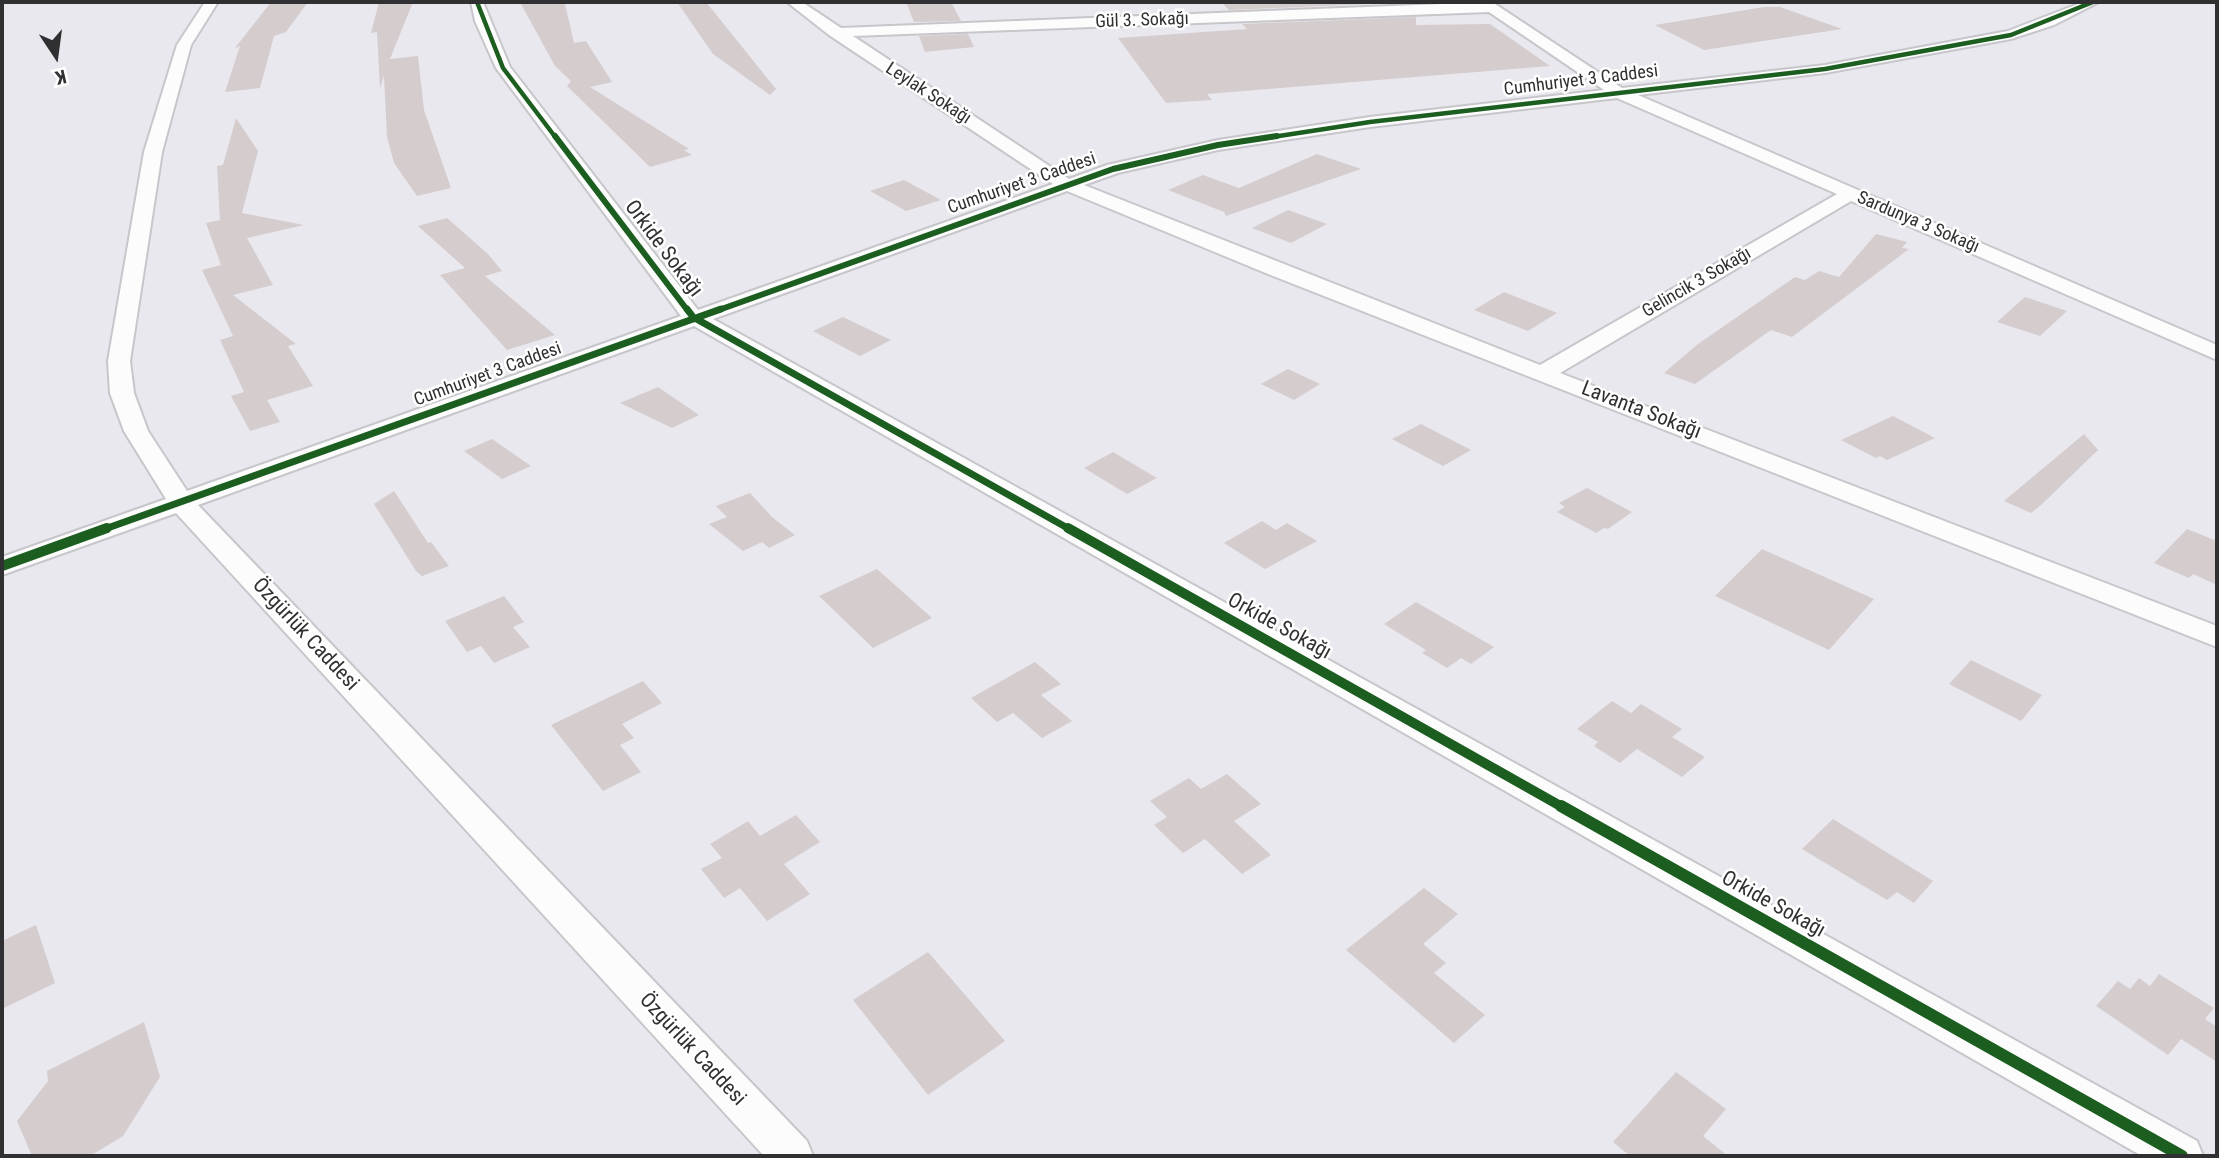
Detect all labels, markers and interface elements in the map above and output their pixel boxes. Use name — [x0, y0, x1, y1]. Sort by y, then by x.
street label: Gül 3. Sokağı — [1095, 9, 1189, 33]
north arrow — [21, 21, 91, 91]
street label: Leylak Sokağı — [881, 58, 975, 130]
street label: Cumhuriyet 3 Caddesi — [1503, 61, 1659, 101]
text: K — [53, 65, 69, 89]
street label: Cumhuriyet 3 Caddesi — [945, 149, 1099, 219]
street label: Sardunya 3 Sokağı — [1853, 187, 1983, 259]
street label: Orkide Sokağı — [618, 196, 708, 302]
street label: Gelincik 3 Sokağı — [1639, 243, 1755, 323]
street label: Cumhuriyet 3 Caddesi — [411, 338, 565, 412]
street label: Lavanta Sokağı — [1578, 377, 1704, 445]
street label: Özgürlük Caddesi — [246, 573, 364, 697]
street label: Orkide Sokağı — [1223, 588, 1335, 666]
street label: Orkide Sokağı — [1717, 866, 1829, 944]
street label: Özgürlük Caddesi — [633, 988, 751, 1112]

